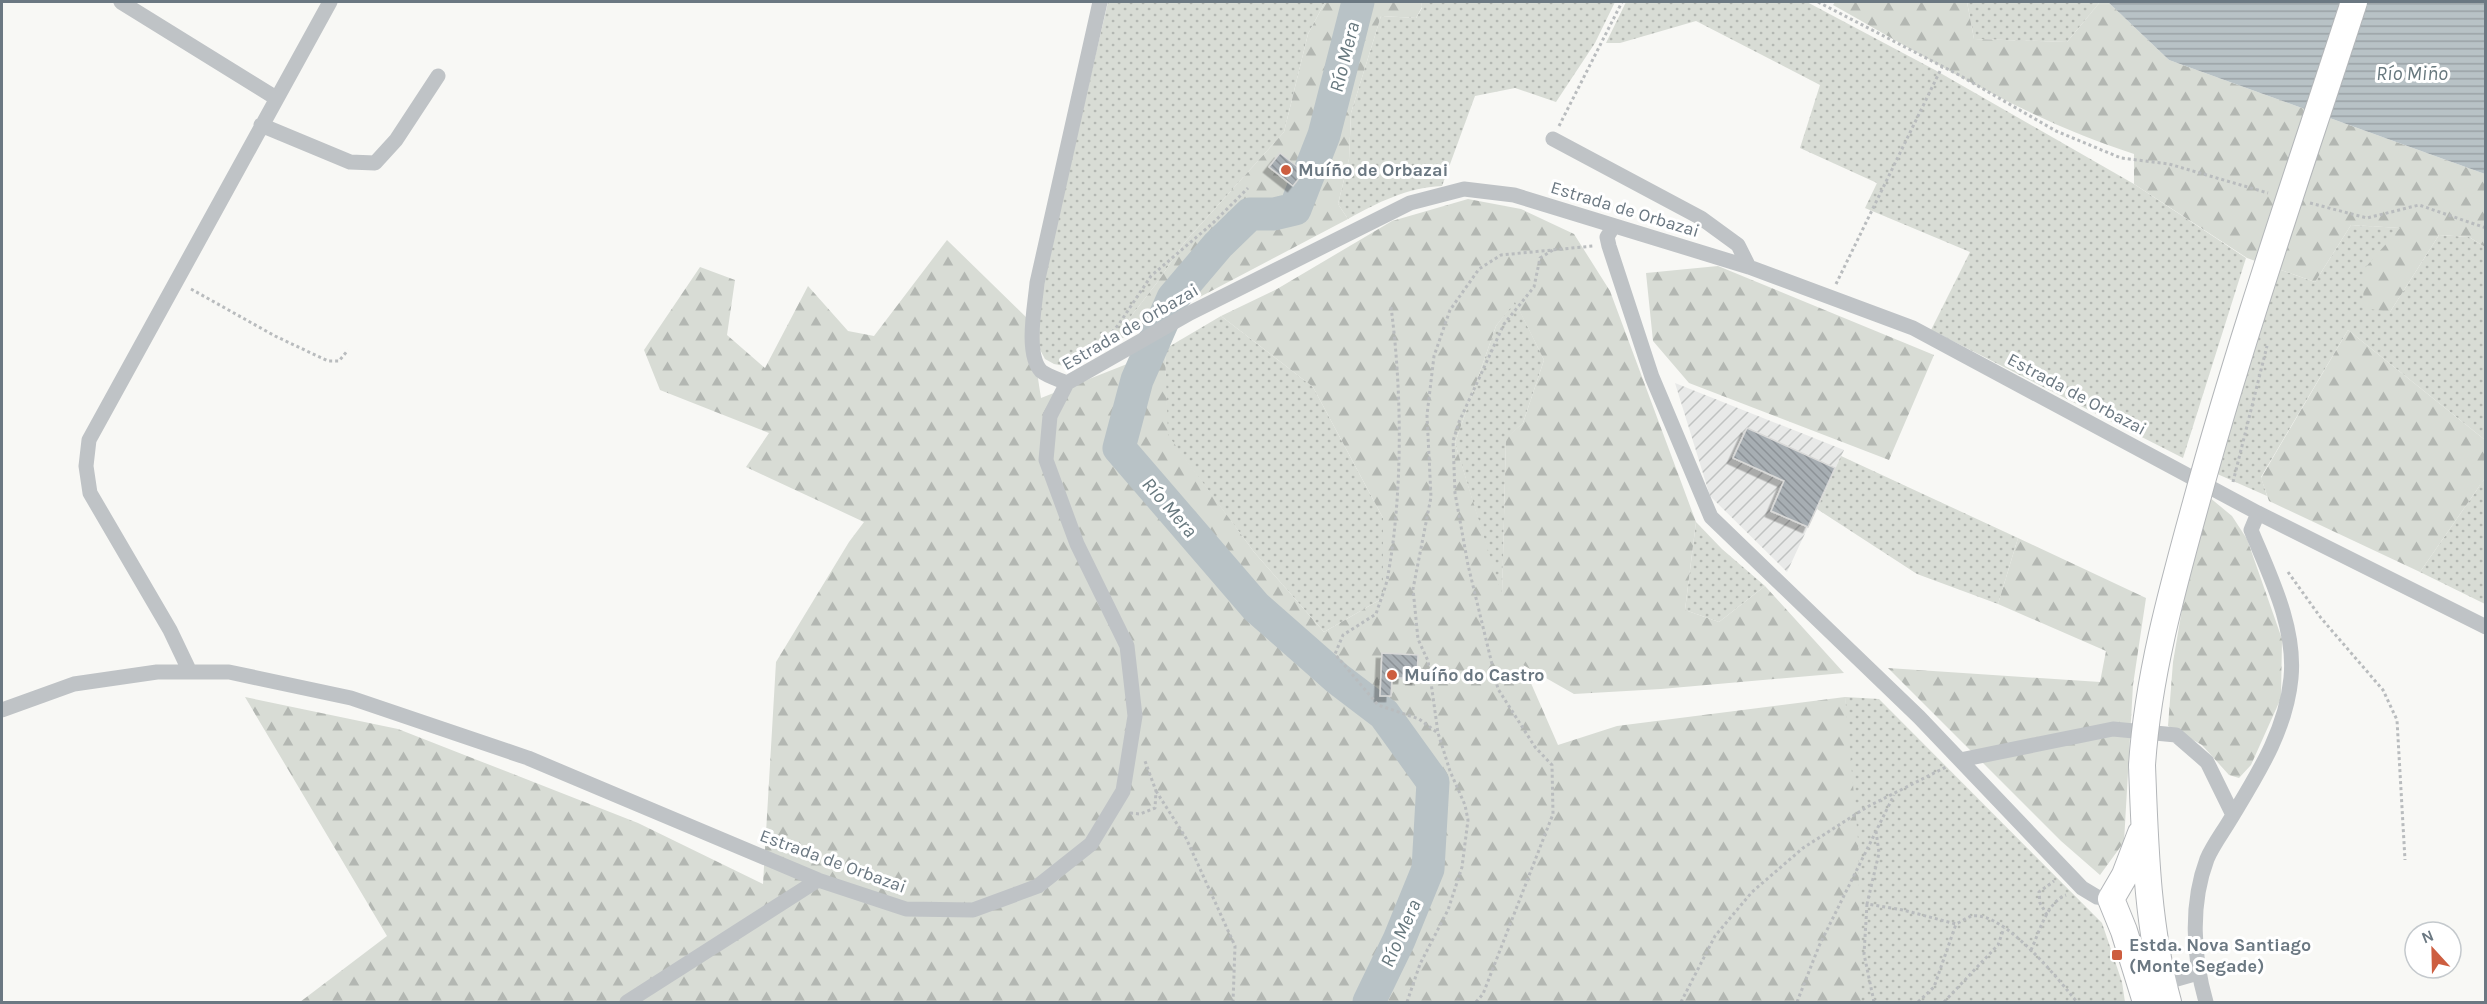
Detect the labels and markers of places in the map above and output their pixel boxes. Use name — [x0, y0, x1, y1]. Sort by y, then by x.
place label: Muíño de Orbazai — [1298, 159, 1448, 181]
marker: Muíño de Orbazai — [1279, 163, 1293, 177]
place label: Muíño do Castro — [1404, 664, 1544, 686]
marker: Muíño do Castro — [1385, 668, 1399, 682]
place label: Estda. Nova Santiago (Monte Segade) — [2129, 934, 2311, 977]
marker: Estda. Nova Santiago (Monte Segade) — [2110, 948, 2124, 962]

